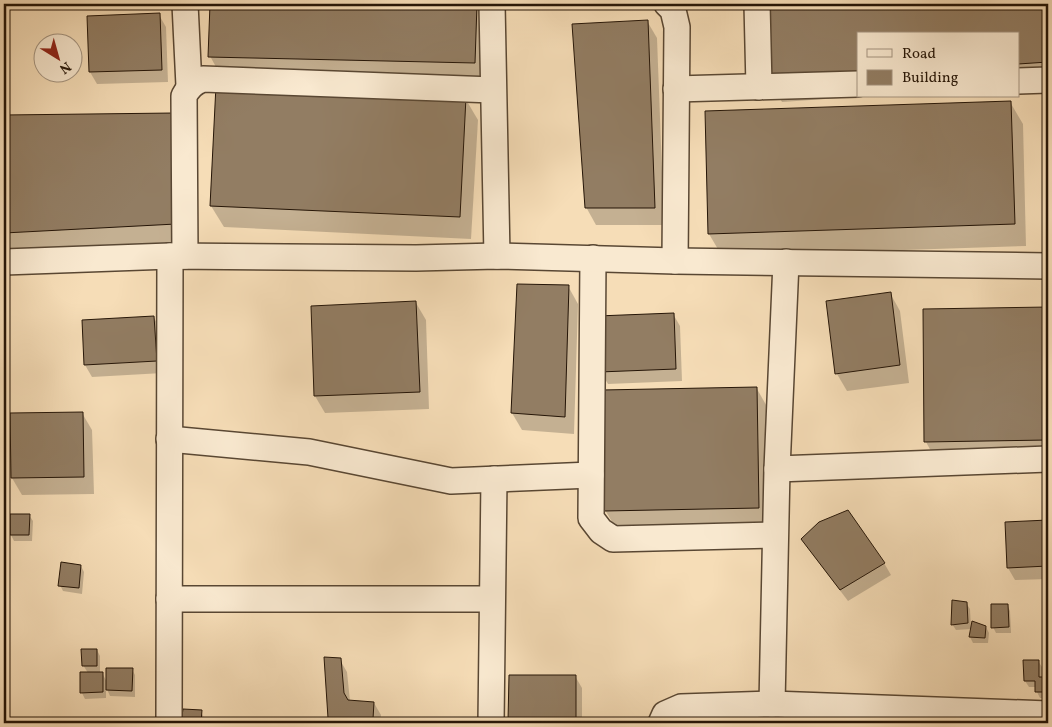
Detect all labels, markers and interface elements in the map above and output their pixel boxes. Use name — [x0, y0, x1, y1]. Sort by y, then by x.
north arrow — [32, 32, 82, 82]
legend — [857, 32, 1020, 98]
text: Road — [902, 44, 936, 65]
text: N — [55, 57, 75, 78]
text: Building — [902, 68, 959, 89]

